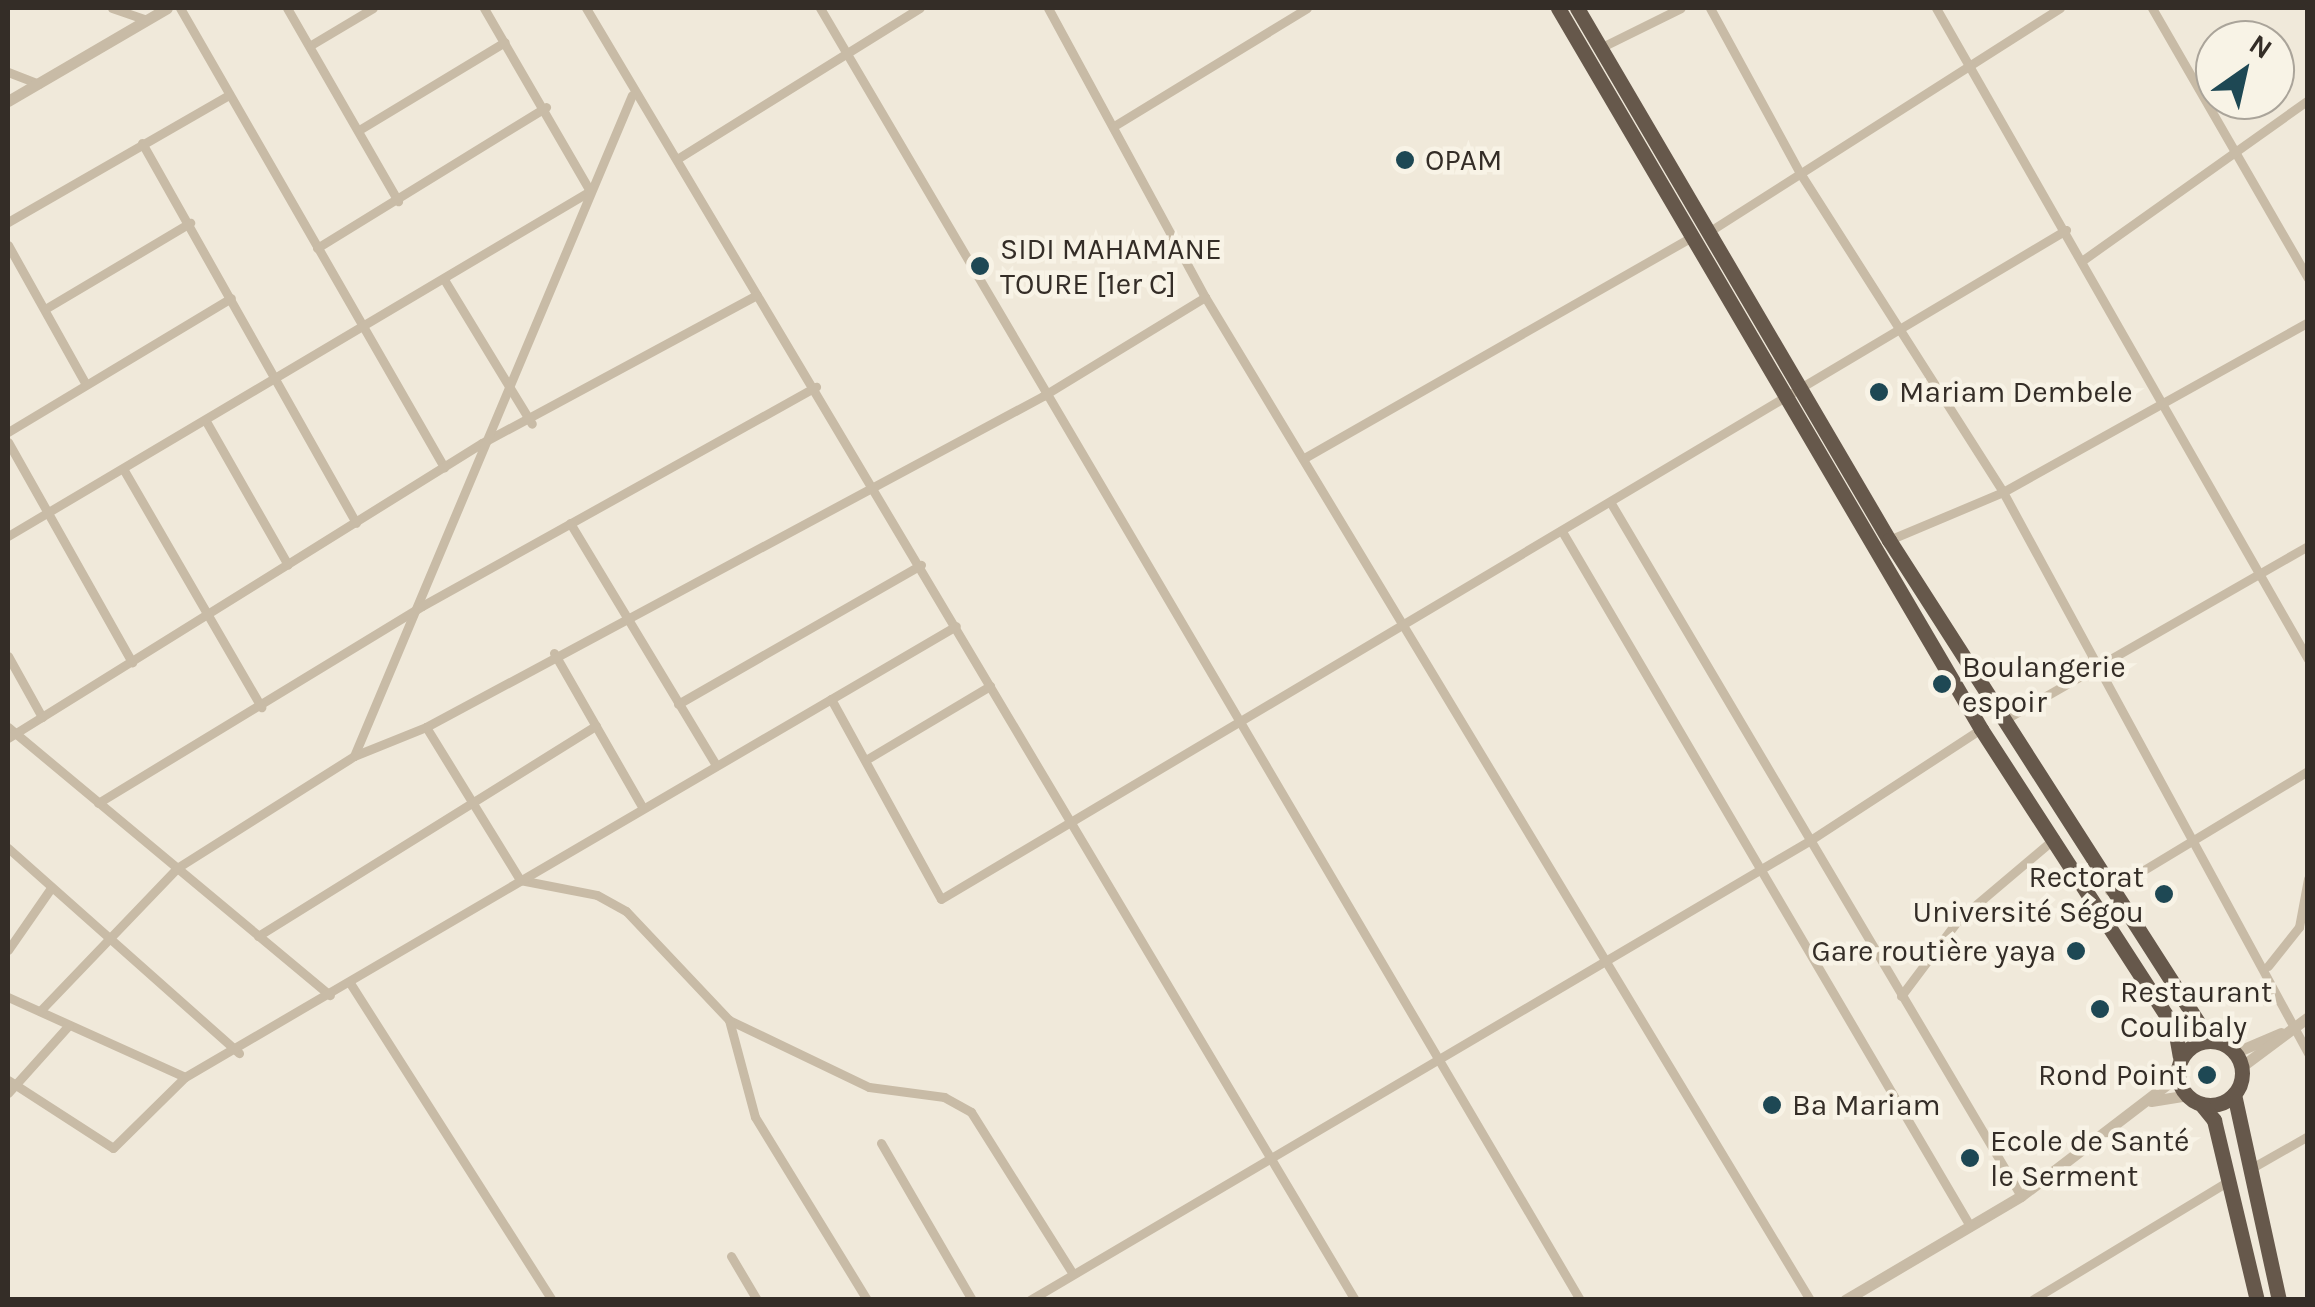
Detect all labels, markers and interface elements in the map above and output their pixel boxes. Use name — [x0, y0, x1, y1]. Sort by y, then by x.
north arrow — [2195, 20, 2295, 120]
text: N — [2243, 27, 2278, 66]
place label: OPAM — [1425, 142, 1502, 178]
marker: OPAM — [1394, 149, 1416, 171]
place label: SIDI MAHAMANE TOURE [1er C] — [1000, 231, 1222, 302]
marker: SIDI MAHAMANE TOURE [1er C] — [969, 255, 991, 277]
place label: Mariam Dembele — [1899, 374, 2133, 410]
marker: Mariam Dembele — [1868, 381, 1890, 403]
place label: Boulangerie espoir — [1962, 649, 2126, 720]
marker: Boulangerie espoir — [1931, 673, 1953, 695]
place label: Rectorat Université Ségou — [1912, 859, 2144, 930]
marker: Rectorat Université Ségou — [2153, 883, 2175, 905]
place label: Gare routière yaya — [1811, 933, 2056, 969]
marker: Gare routière yaya — [2065, 940, 2087, 962]
place label: Restaurant Coulibaly — [2120, 974, 2272, 1044]
marker: Restaurant Coulibaly — [2089, 998, 2111, 1020]
place label: Rond Point — [2038, 1057, 2187, 1093]
marker: Rond Point — [2196, 1064, 2218, 1086]
place label: Ba Mariam — [1792, 1087, 1941, 1123]
marker: Ba Mariam — [1761, 1094, 1783, 1116]
place label: Ecole de Santé le Serment — [1990, 1123, 2189, 1194]
marker: Ecole de Santé le Serment — [1959, 1147, 1981, 1169]

